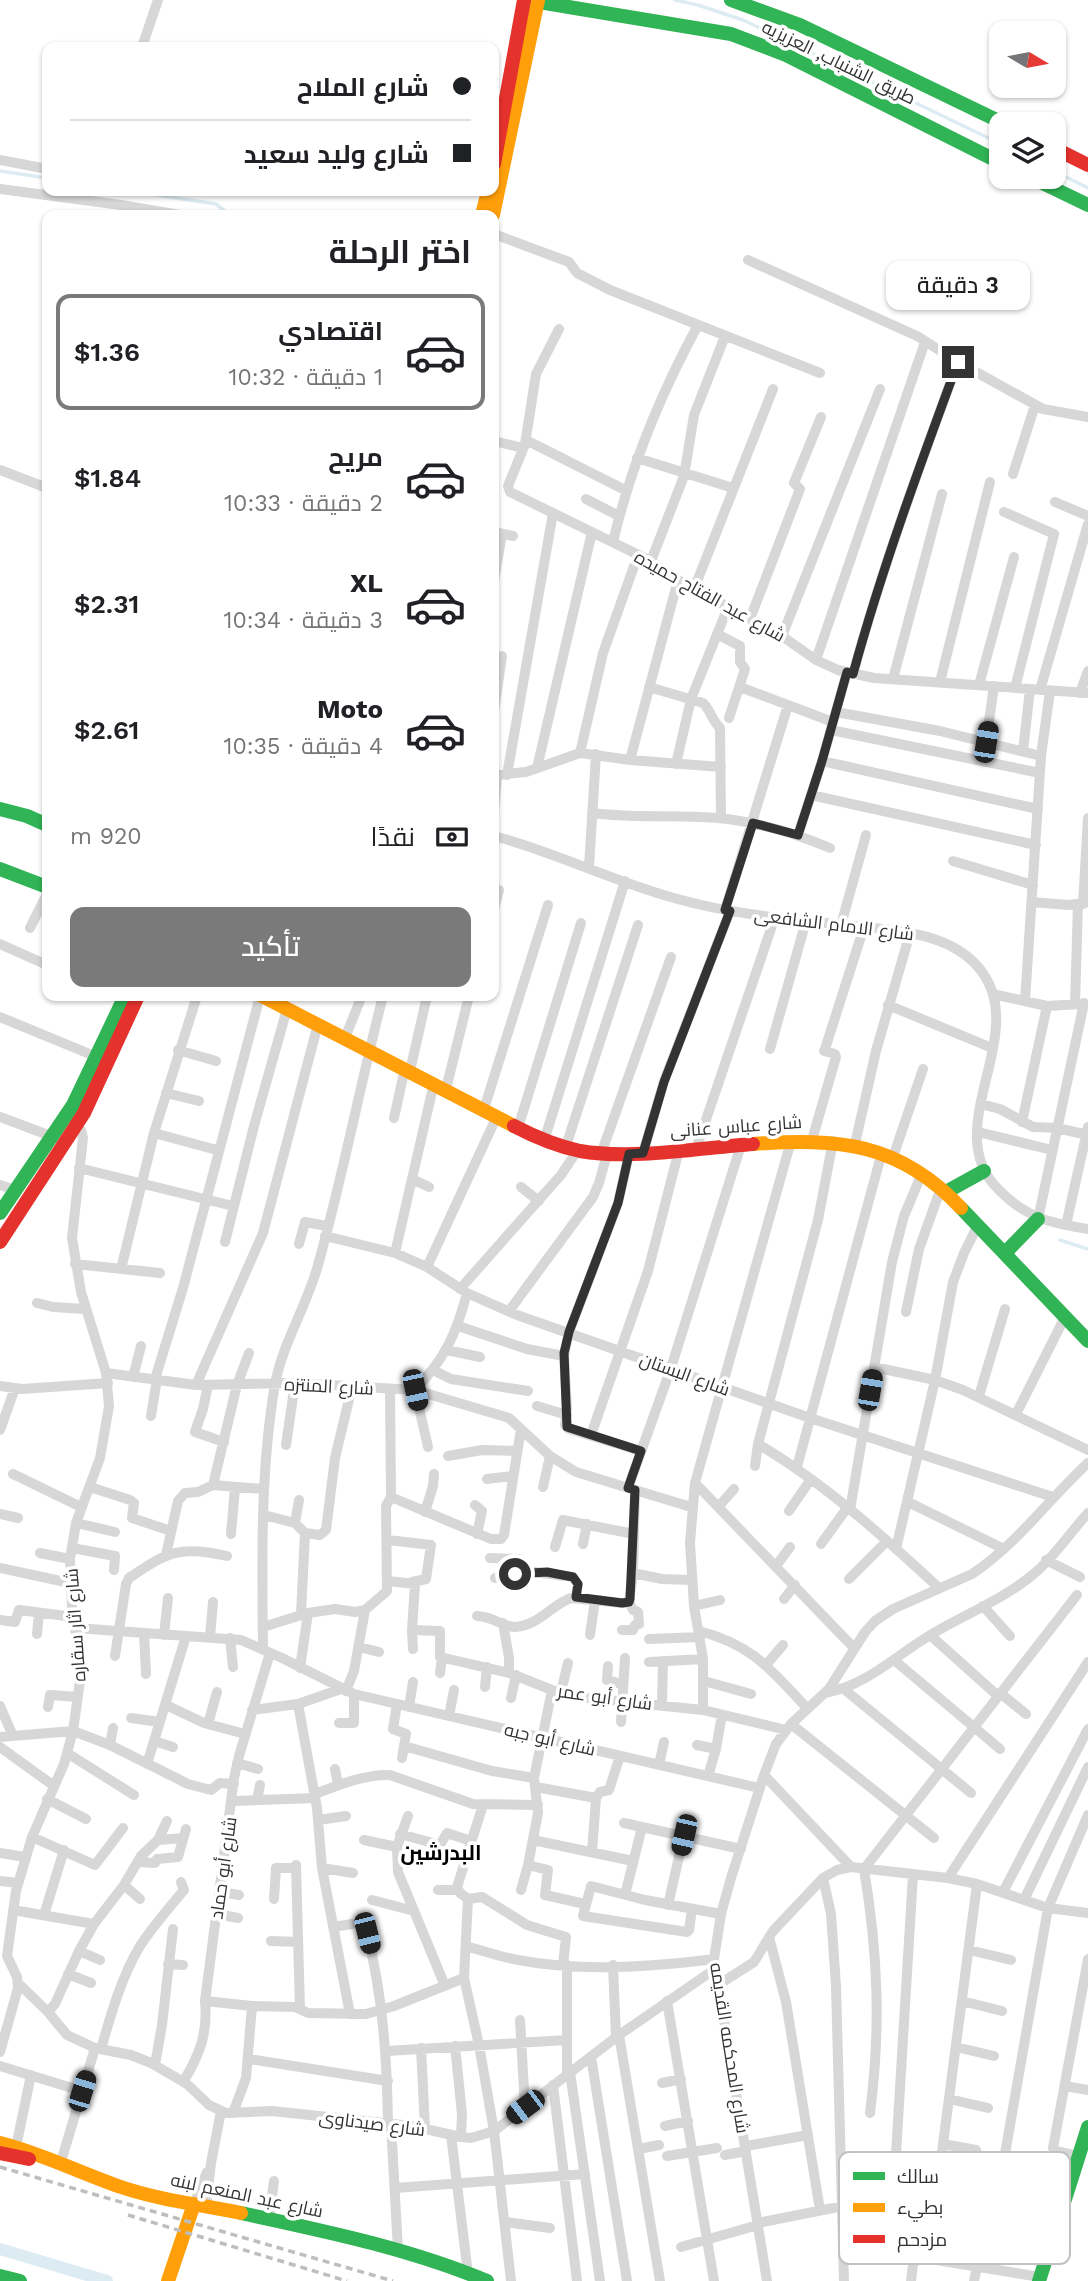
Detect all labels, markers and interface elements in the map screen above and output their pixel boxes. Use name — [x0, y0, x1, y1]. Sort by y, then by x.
street label: طريق الشنباب, العزيزيه — [758, 16, 919, 110]
north arrow — [989, 21, 1066, 98]
map controls — [989, 21, 1066, 189]
text: شارع الملاح — [297, 72, 429, 102]
button: layers — [989, 112, 1066, 189]
text: شارع وليد سعيد — [244, 139, 429, 169]
text: اختر الرحلة — [329, 233, 471, 271]
callout: 3 دقيقة — [886, 260, 1030, 310]
text: 3 دقيقة — [917, 272, 999, 299]
text: اقتصادي — [278, 316, 383, 346]
icon: car — [404, 321, 467, 384]
text: $1.36 — [74, 337, 140, 367]
route end — [942, 346, 974, 378]
text: 1 دقيقة · 10:32 — [229, 364, 383, 391]
text: مريح — [328, 442, 383, 472]
icon: car — [404, 447, 467, 510]
text: $1.84 — [74, 463, 141, 493]
text: 2 دقيقة · 10:33 — [224, 490, 383, 517]
street label: شارع عبد الفتاح حميده — [630, 546, 789, 648]
text: XL — [350, 568, 383, 598]
icon: car — [404, 573, 467, 636]
text: $2.31 — [74, 589, 139, 619]
text: 3 دقيقة · 10:34 — [223, 607, 383, 634]
text: Moto — [317, 694, 383, 724]
icon: car — [404, 699, 467, 762]
text: $2.61 — [74, 715, 139, 745]
car — [973, 720, 1000, 764]
text: 4 دقيقة · 10:35 — [223, 733, 383, 760]
icon: cash — [433, 818, 471, 856]
text: نقدًا — [371, 822, 415, 852]
text: 920 m — [70, 823, 142, 850]
street label: شارع الامام الشافعى — [753, 904, 915, 946]
button: تأكيد — [70, 907, 471, 987]
street label: شارع عباس عنانى — [669, 1111, 803, 1143]
street label: شارع البستان — [636, 1348, 733, 1402]
car — [401, 1367, 430, 1413]
car — [857, 1367, 884, 1413]
street label: شارع المنتزه — [284, 1373, 374, 1401]
route start — [499, 1558, 531, 1590]
street label: شارع اثار سقاره — [61, 1567, 91, 1682]
street label: شارع أبو عمر — [555, 1680, 654, 1716]
street label: شارع أبو جبه — [502, 1718, 598, 1762]
car — [670, 1812, 699, 1858]
street label: شارع أبو حماد — [205, 1815, 243, 1921]
district label: البدرشين — [401, 1840, 481, 1865]
car — [352, 1910, 383, 1956]
street label: شارع المحكمه القديمه — [704, 1961, 754, 2135]
car — [66, 2068, 99, 2114]
car — [502, 2086, 549, 2128]
street label: شارع صيدناوى — [317, 2106, 426, 2142]
legend — [839, 2152, 1070, 2264]
text: سالك — [897, 2165, 939, 2188]
street label: شارع عبد المنعم لبنه — [168, 2169, 325, 2223]
text: بطيء — [897, 2196, 943, 2222]
text: مزدحم — [897, 2228, 947, 2253]

